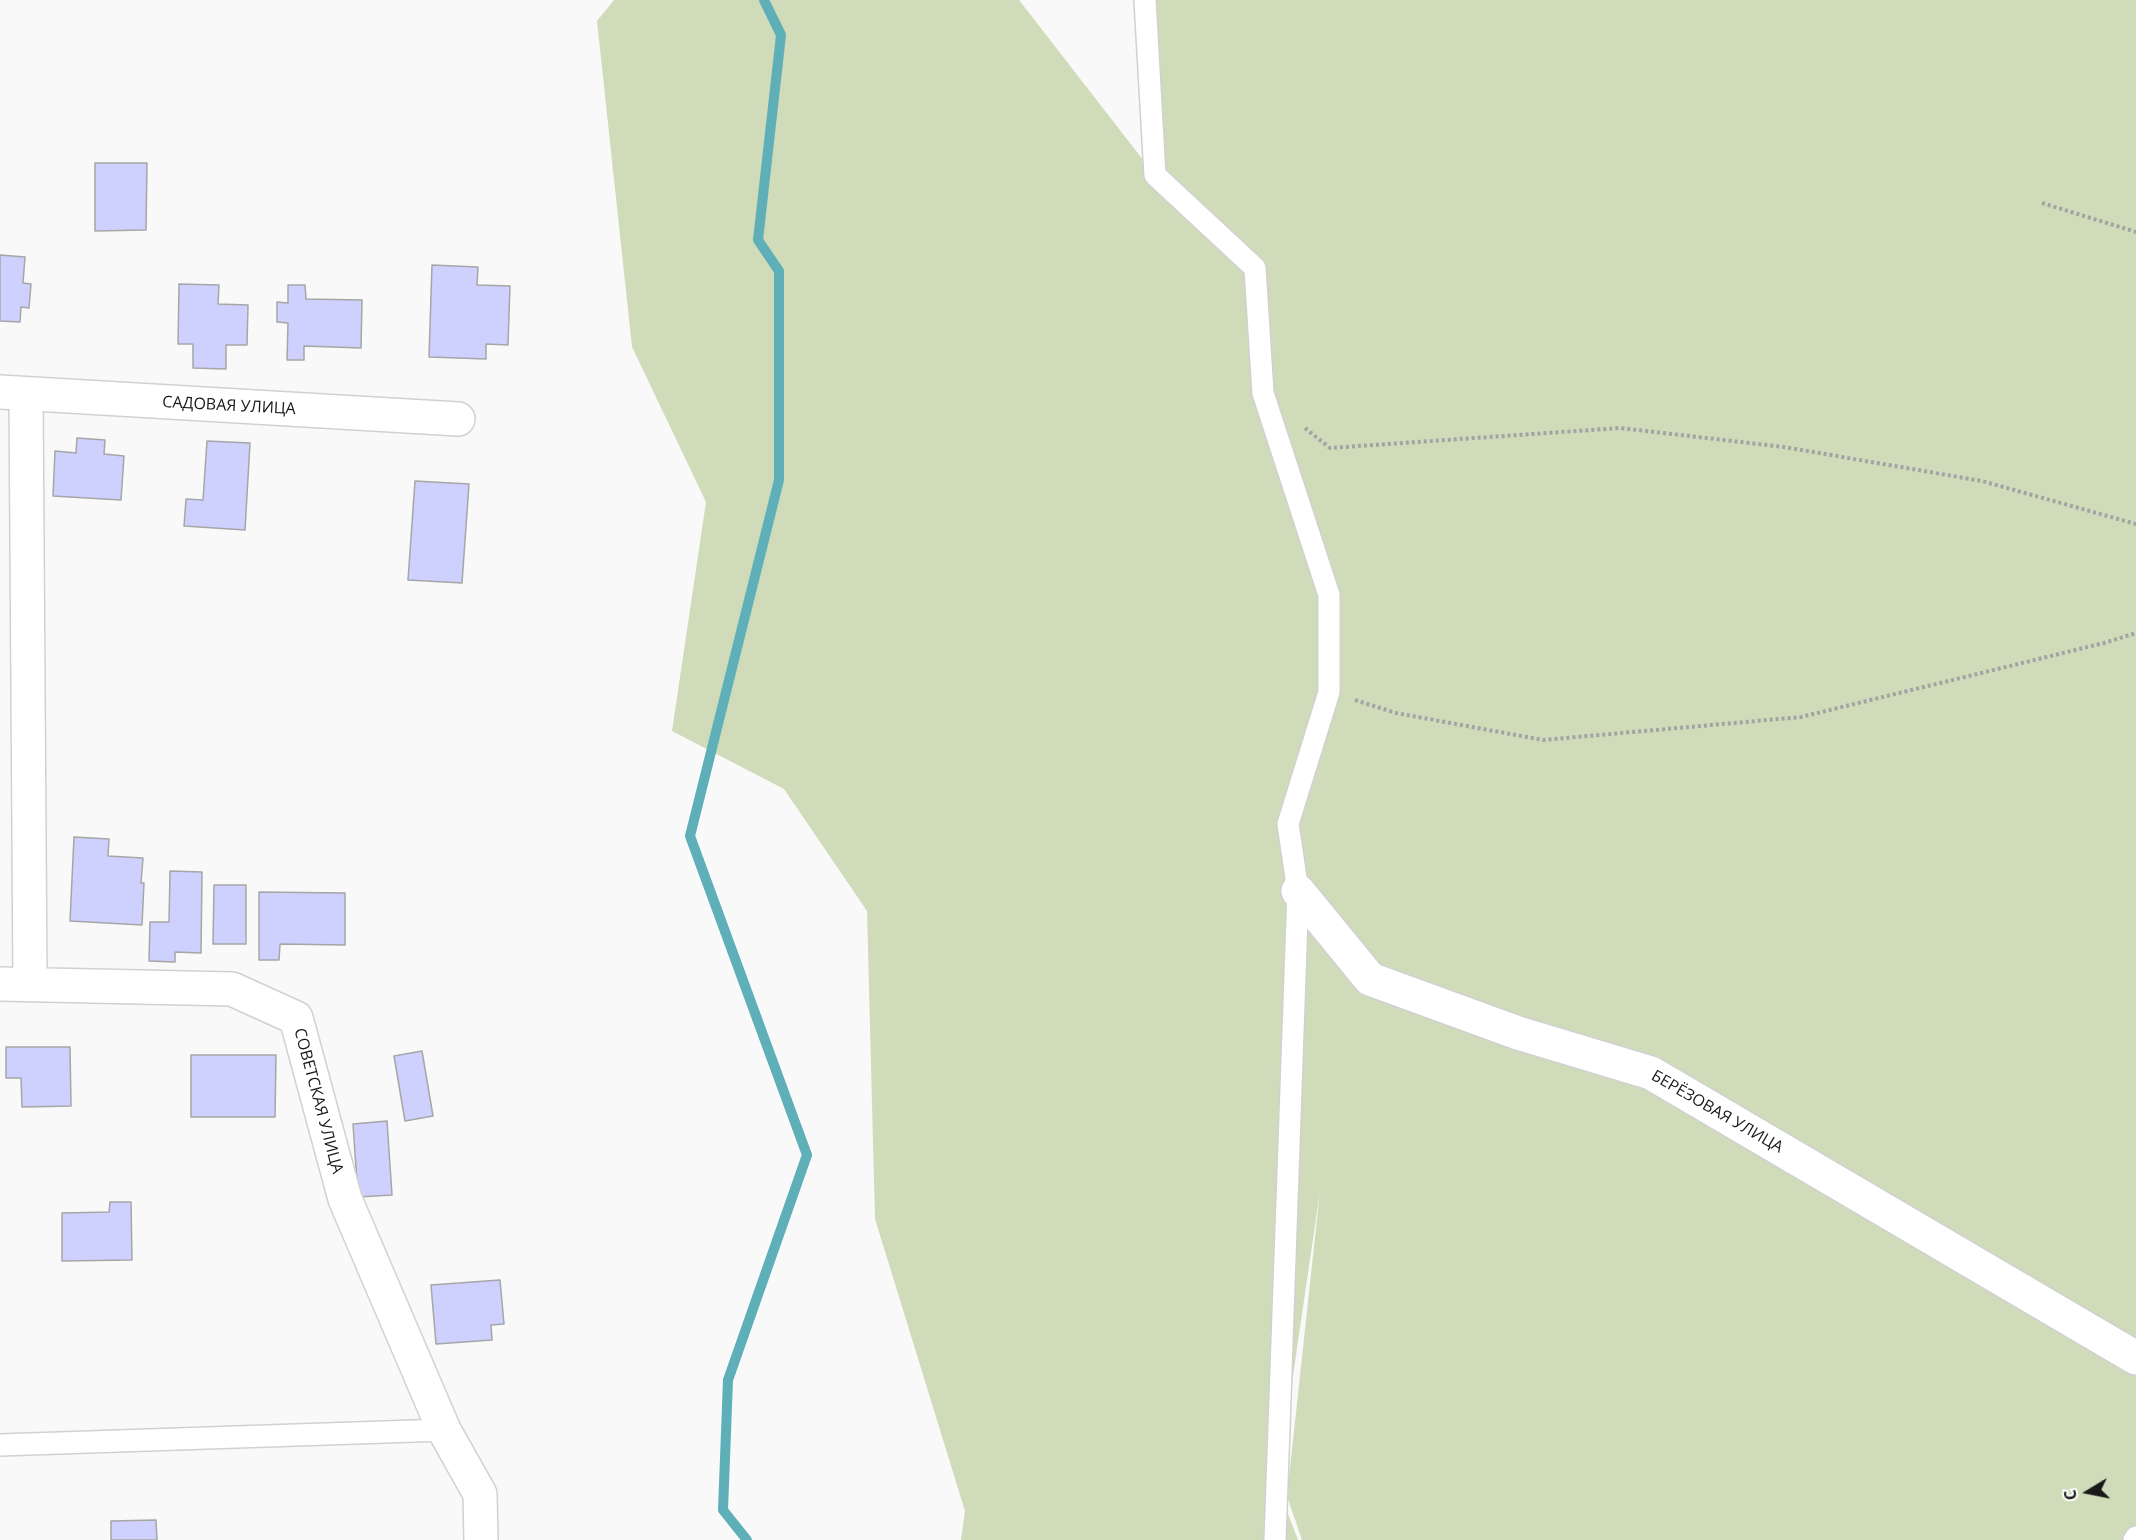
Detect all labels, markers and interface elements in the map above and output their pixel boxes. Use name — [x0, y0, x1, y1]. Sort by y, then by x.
street label: САДОВАЯ УЛИЦА — [162, 393, 296, 419]
street label: СОВЕТСКАЯ УЛИЦА — [289, 1026, 347, 1176]
street label: БЕРЁЗОВАЯ УЛИЦА — [1648, 1066, 1786, 1158]
north arrow — [2058, 1462, 2118, 1522]
text: С — [2059, 1488, 2082, 1502]

